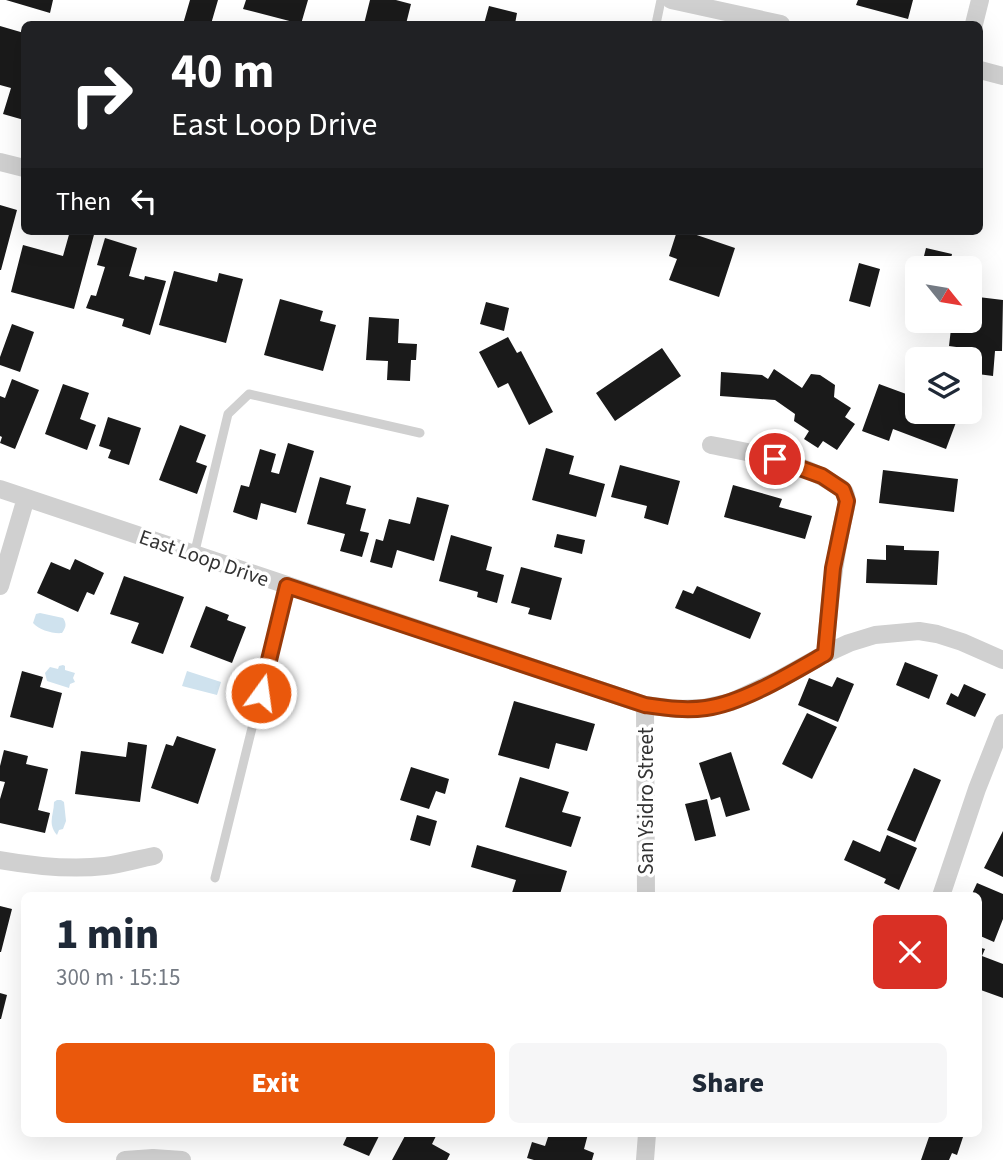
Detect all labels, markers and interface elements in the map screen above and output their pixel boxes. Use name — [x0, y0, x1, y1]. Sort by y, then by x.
text: 40 m — [171, 37, 275, 107]
icon: right — [56, 49, 147, 140]
text: East Loop Drive — [171, 102, 377, 148]
icon: left — [125, 182, 163, 220]
text: Then — [56, 183, 111, 220]
north arrow — [905, 256, 982, 332]
map controls — [905, 256, 982, 424]
button: layers — [905, 347, 982, 424]
pin — [745, 429, 805, 489]
icon: arrive — [756, 440, 794, 478]
street label: East Loop Drive — [135, 522, 273, 594]
position arrow — [224, 656, 298, 730]
street label: San Ysidro Street — [631, 727, 661, 875]
text: 1 min — [56, 905, 159, 965]
button: close — [873, 915, 947, 989]
text: 300 m · 15:15 — [56, 961, 180, 994]
button: Exit — [56, 1043, 495, 1123]
button: Share — [509, 1043, 947, 1123]

